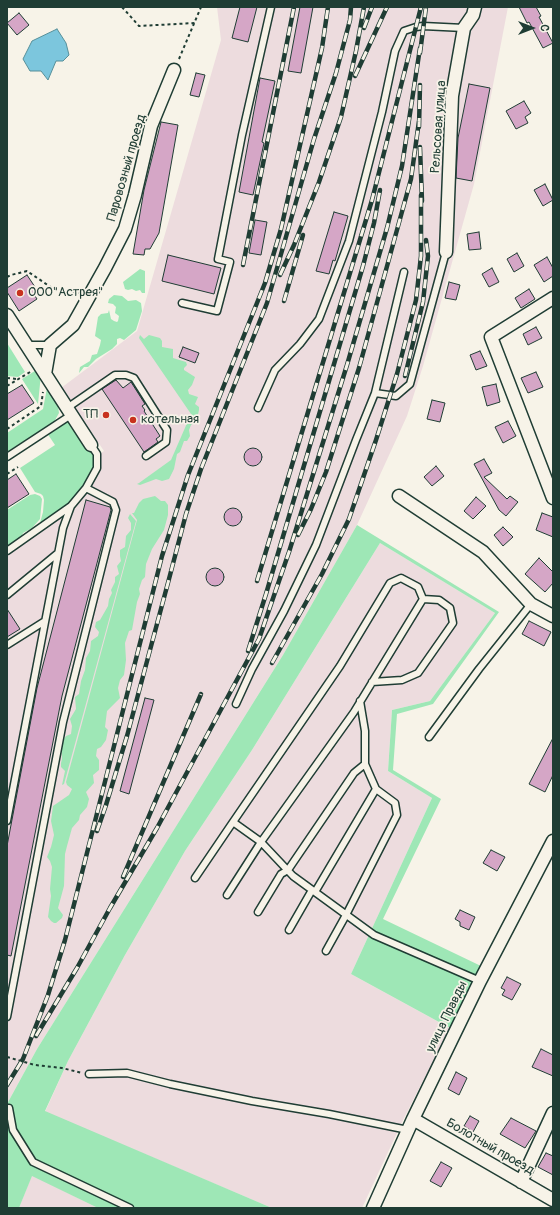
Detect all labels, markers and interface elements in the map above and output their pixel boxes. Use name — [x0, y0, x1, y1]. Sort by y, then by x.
north arrow — [512, 8, 552, 48]
text: С — [538, 25, 551, 31]
street label: Рельсовая улица — [428, 80, 450, 174]
street label: Паровозный проезд — [104, 113, 150, 223]
place label: ООО"Астрея" — [28, 285, 103, 301]
marker: ООО"Астрея" — [15, 288, 25, 298]
place label: ТП — [83, 407, 98, 423]
marker: ТП — [101, 410, 111, 420]
place label: котельная — [141, 412, 199, 428]
marker: котельная — [128, 415, 138, 425]
street label: улица Правды — [423, 979, 471, 1055]
street label: Болотный проезд — [443, 1115, 537, 1179]

